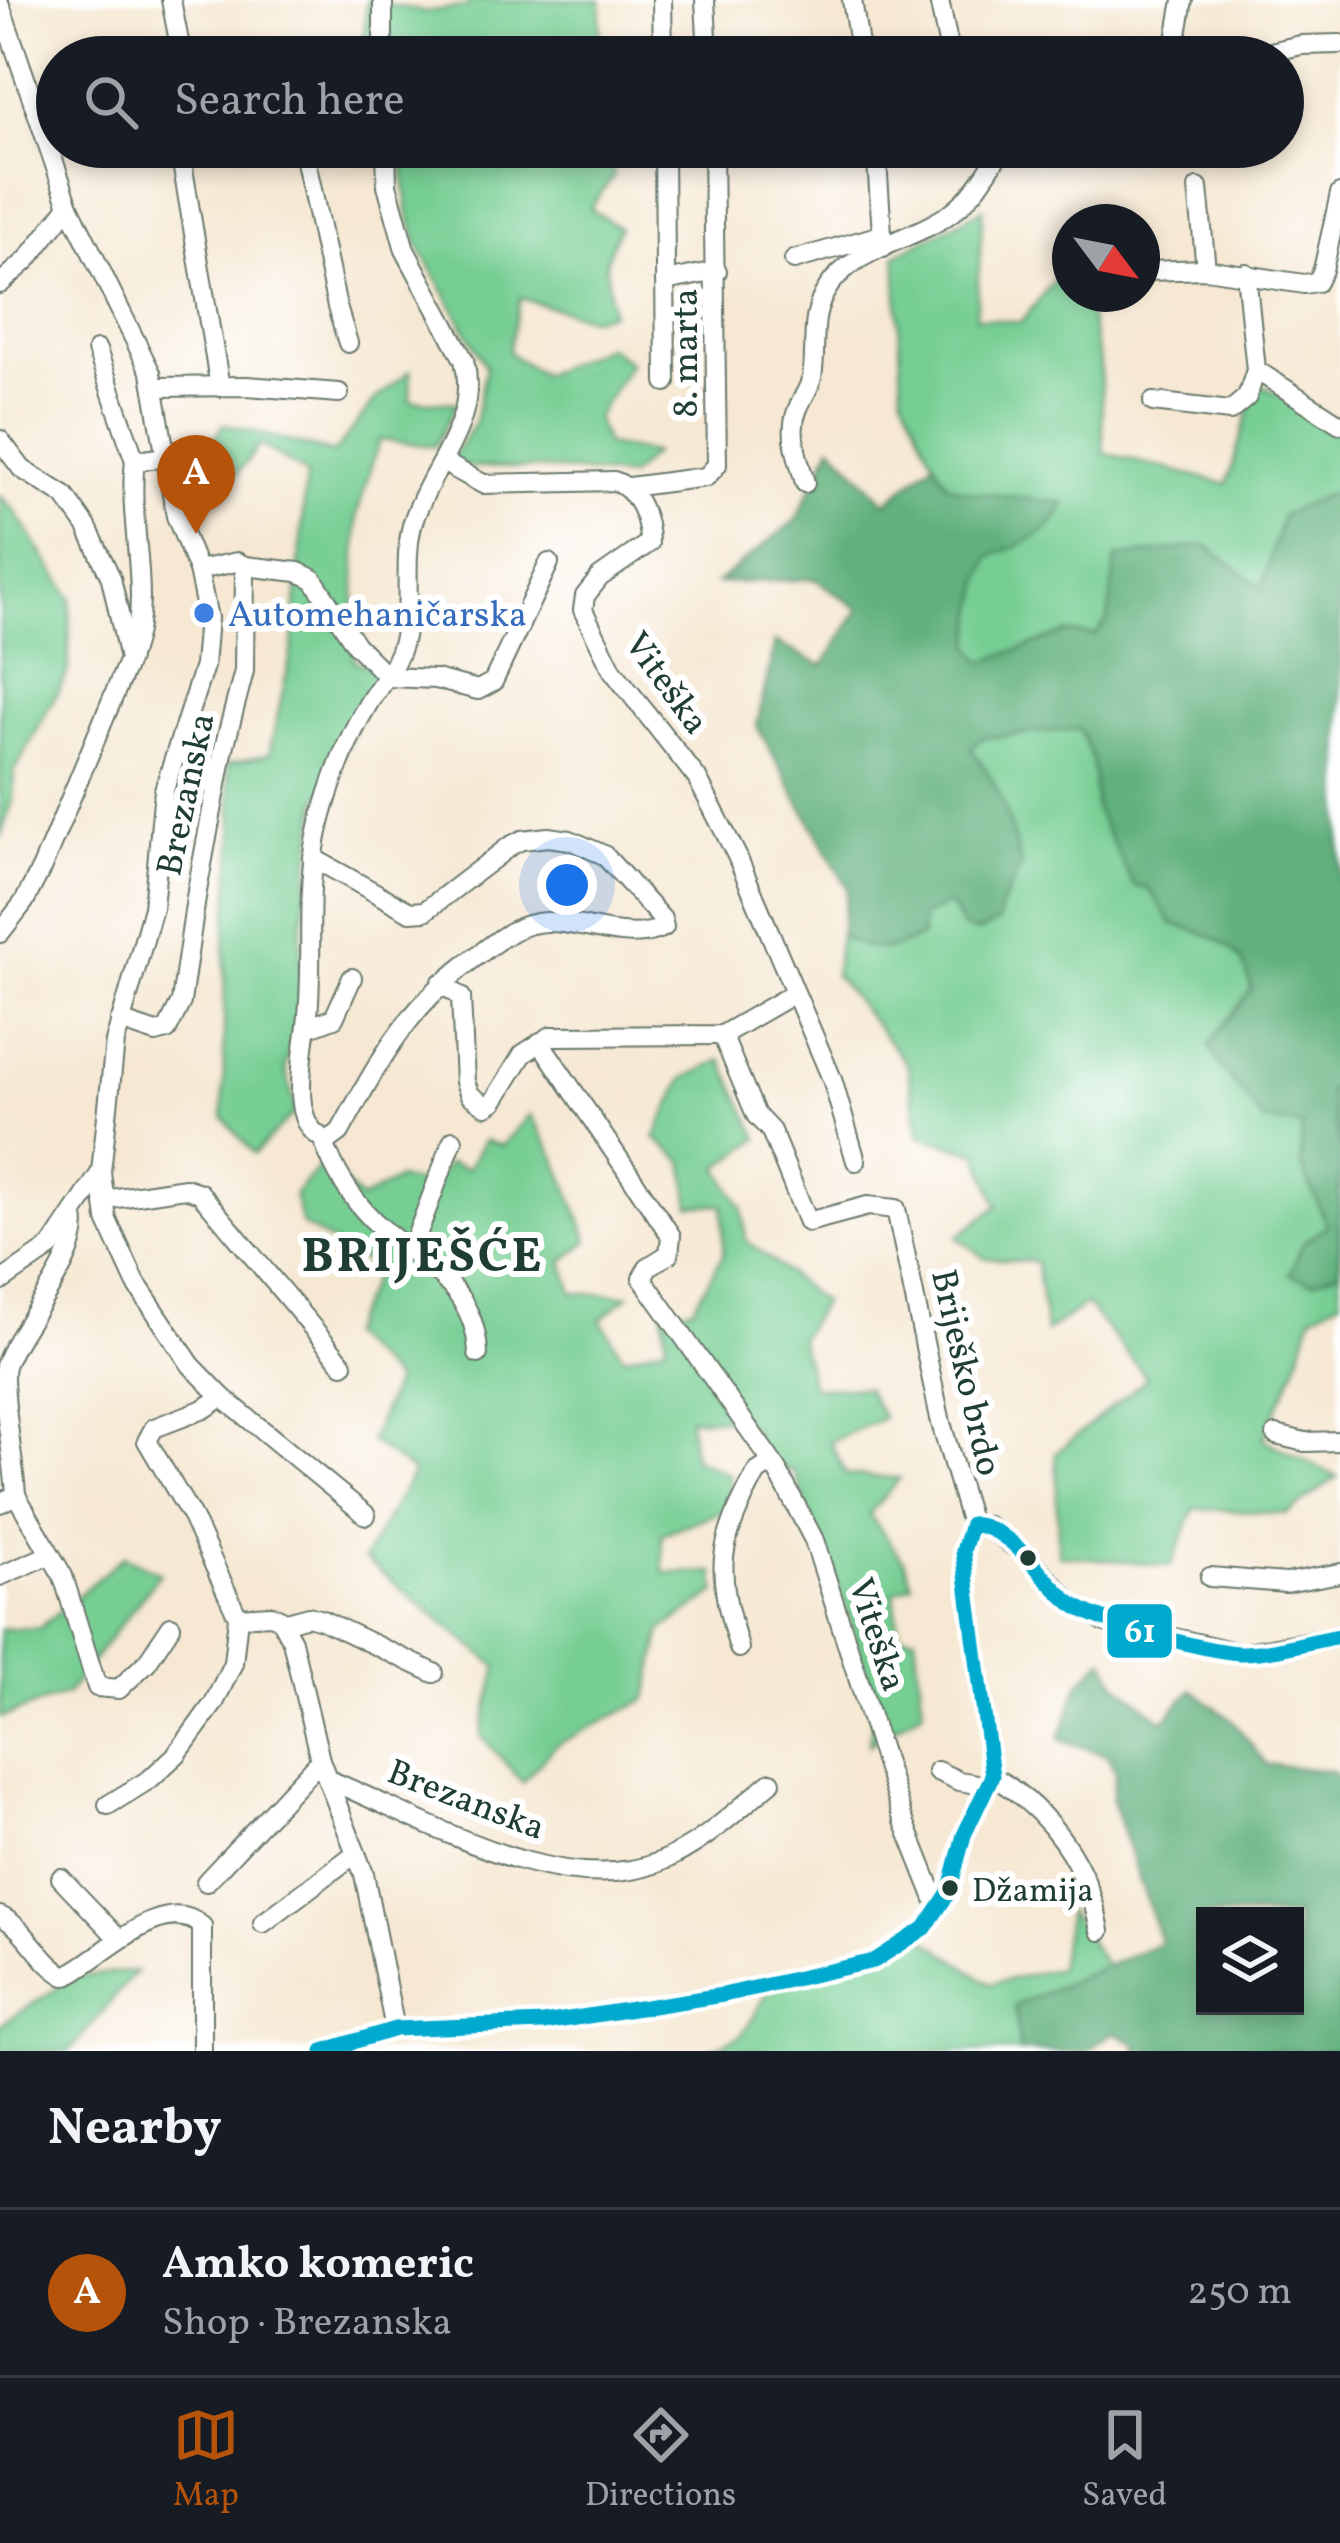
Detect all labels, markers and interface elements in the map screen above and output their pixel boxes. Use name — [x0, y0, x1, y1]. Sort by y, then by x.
search box — [36, 36, 1304, 168]
icon: search — [78, 69, 144, 135]
text: Search here — [174, 71, 405, 134]
north arrow — [1052, 204, 1160, 312]
street label: 8. marta — [663, 288, 713, 418]
pin: A — [157, 435, 235, 534]
place label: Automehaničarska — [228, 592, 527, 642]
marker: Automehaničarska — [191, 600, 217, 626]
street label: Viteška — [610, 623, 719, 746]
street label: Brezanska — [146, 709, 230, 881]
your location — [537, 855, 597, 915]
district label: BRIJEŠĆE — [301, 1225, 545, 1292]
street label: Briješko brdo — [916, 1265, 1012, 1481]
unlabelled marker — [1017, 1547, 1039, 1569]
street label: Viteška — [833, 1572, 917, 1698]
line badge: 61 — [1105, 1602, 1174, 1660]
text: 61 — [1124, 1611, 1156, 1657]
street label: Brezanska — [380, 1749, 552, 1855]
place label: Džamija — [972, 1870, 1094, 1916]
marker: Džamija — [939, 1877, 961, 1899]
map controls — [1196, 1907, 1304, 2015]
button: layers — [1196, 1907, 1304, 2015]
text: Nearby — [48, 2094, 222, 2165]
text: Amko komeric — [162, 2234, 474, 2297]
text: A — [73, 2266, 101, 2320]
text: 250 m — [1187, 2266, 1292, 2320]
text: Shop · Brezanska — [162, 2297, 452, 2351]
tab: Map — [173, 2402, 239, 2520]
tab: Directions — [585, 2402, 736, 2520]
tab: Saved — [1082, 2402, 1167, 2520]

